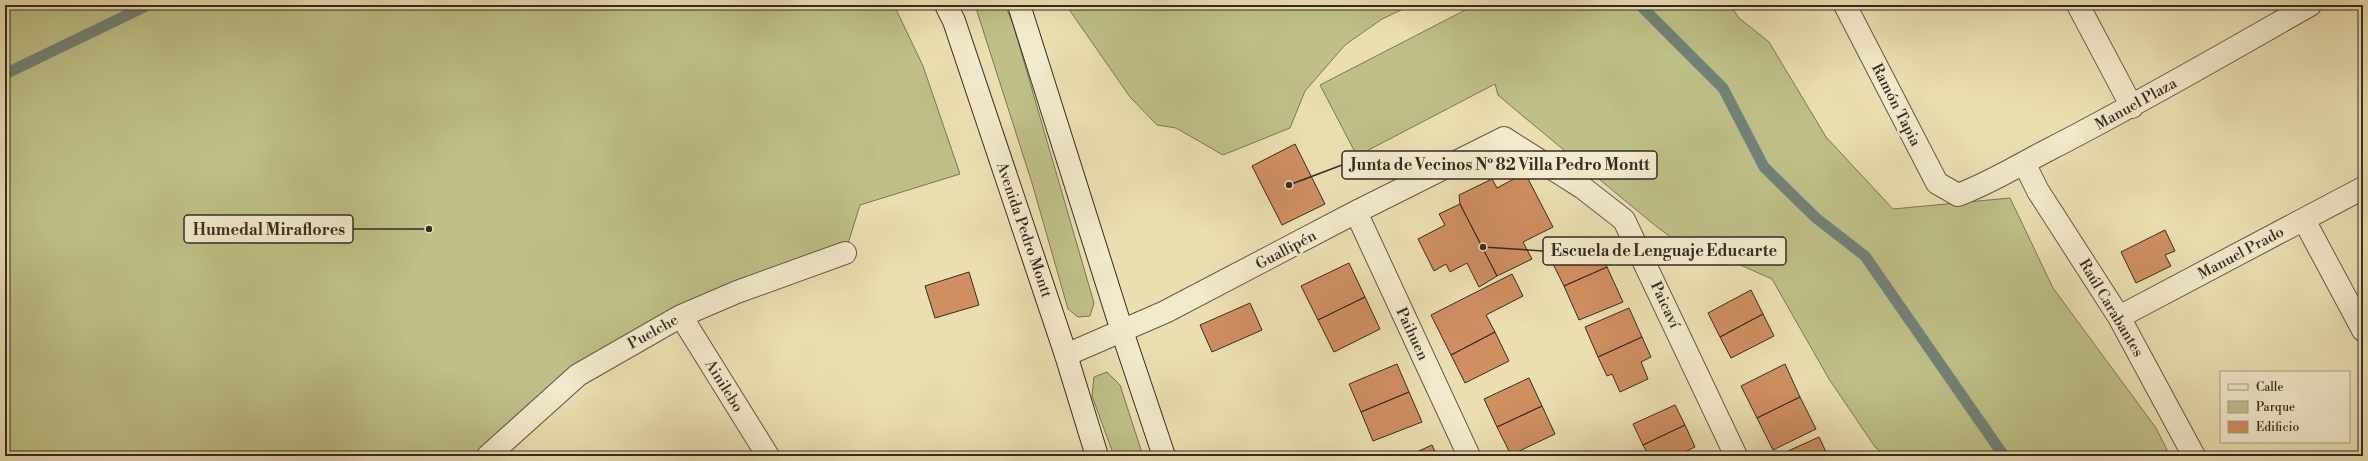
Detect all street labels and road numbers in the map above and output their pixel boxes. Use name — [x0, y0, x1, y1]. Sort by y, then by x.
street label: Ramón Tapia — [1867, 60, 1925, 150]
street label: Manuel Plaza — [2092, 74, 2181, 134]
street label: Avenida Pedro Montt — [992, 159, 1056, 301]
street label: Manuel Prado — [2195, 222, 2287, 284]
street label: Guallipén — [1252, 226, 1320, 274]
street label: Raúl Carabantes — [2074, 256, 2148, 360]
street label: Paicaví — [1646, 279, 1685, 332]
street label: Paihuen — [1392, 305, 1432, 363]
street label: Puelche — [624, 310, 682, 354]
street label: Ainilebo — [700, 355, 747, 416]

